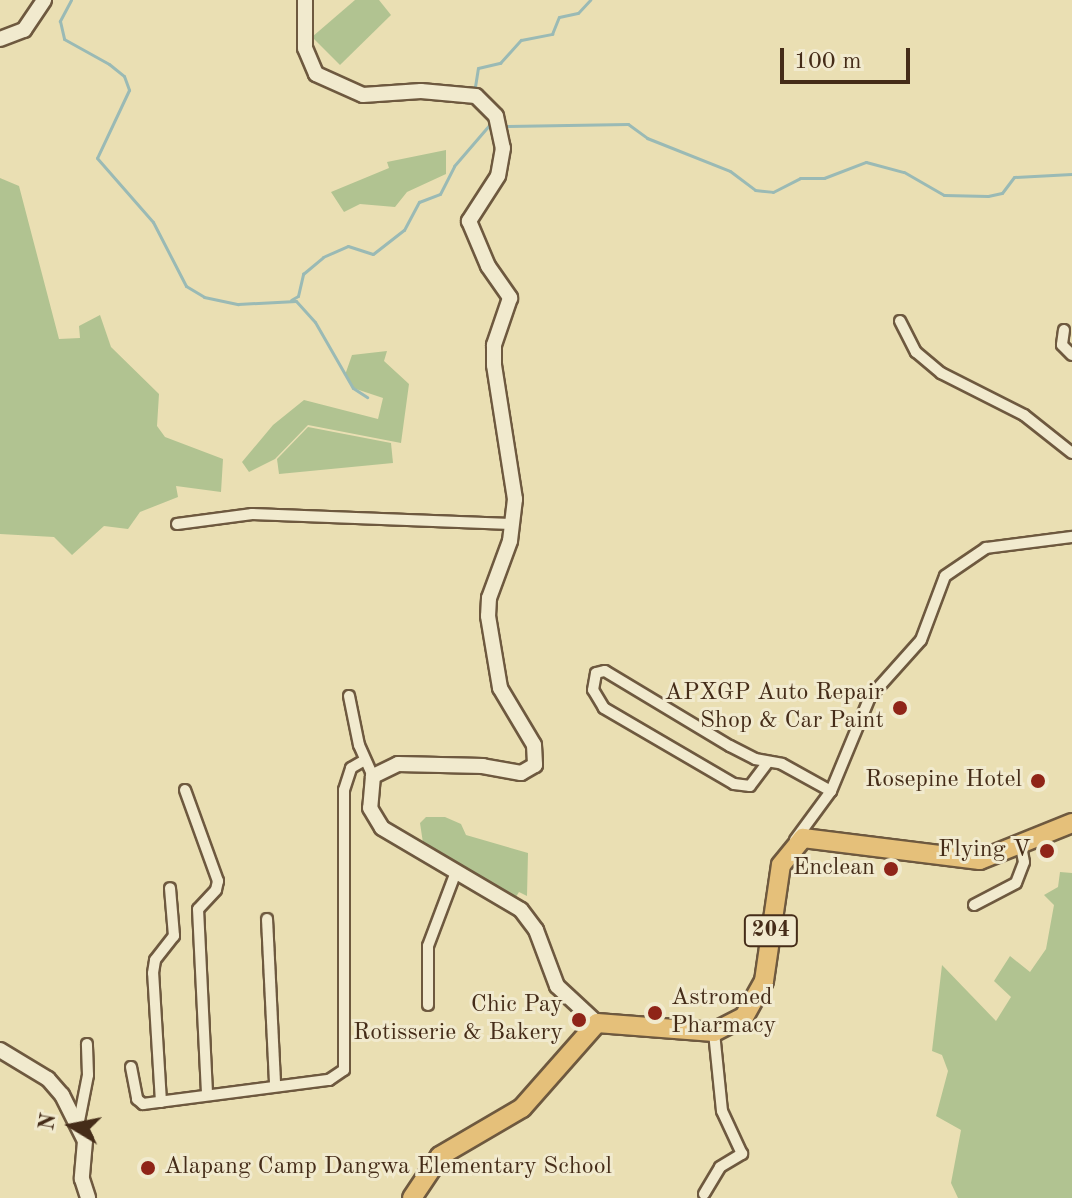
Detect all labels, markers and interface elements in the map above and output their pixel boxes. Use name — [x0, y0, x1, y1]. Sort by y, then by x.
scale bar — [784, 32, 914, 82]
text: 100 m — [794, 50, 862, 74]
place label: APXGP Auto Repair Shop & Car Paint — [665, 680, 884, 736]
marker: APXGP Auto Repair Shop & Car Paint — [891, 699, 909, 717]
place label: Rosepine Hotel — [865, 767, 1022, 795]
marker: Rosepine Hotel — [1029, 772, 1047, 790]
place label: Flying V — [938, 837, 1031, 865]
marker: Flying V — [1038, 842, 1056, 860]
place label: Enclean — [793, 855, 875, 883]
marker: Enclean — [882, 860, 900, 878]
road number: 204 — [743, 913, 799, 949]
place label: Astromed Pharmacy — [671, 985, 776, 1041]
place label: Chic Pay Rotisserie & Bakery — [353, 992, 563, 1048]
marker: Astromed Pharmacy — [646, 1004, 664, 1022]
marker: Chic Pay Rotisserie & Bakery — [570, 1011, 588, 1029]
north arrow — [32, 1086, 112, 1166]
text: N — [36, 1112, 61, 1132]
place label: Alapang Camp Dangwa Elementary School — [164, 1154, 612, 1182]
marker: Alapang Camp Dangwa Elementary School — [139, 1159, 157, 1177]

